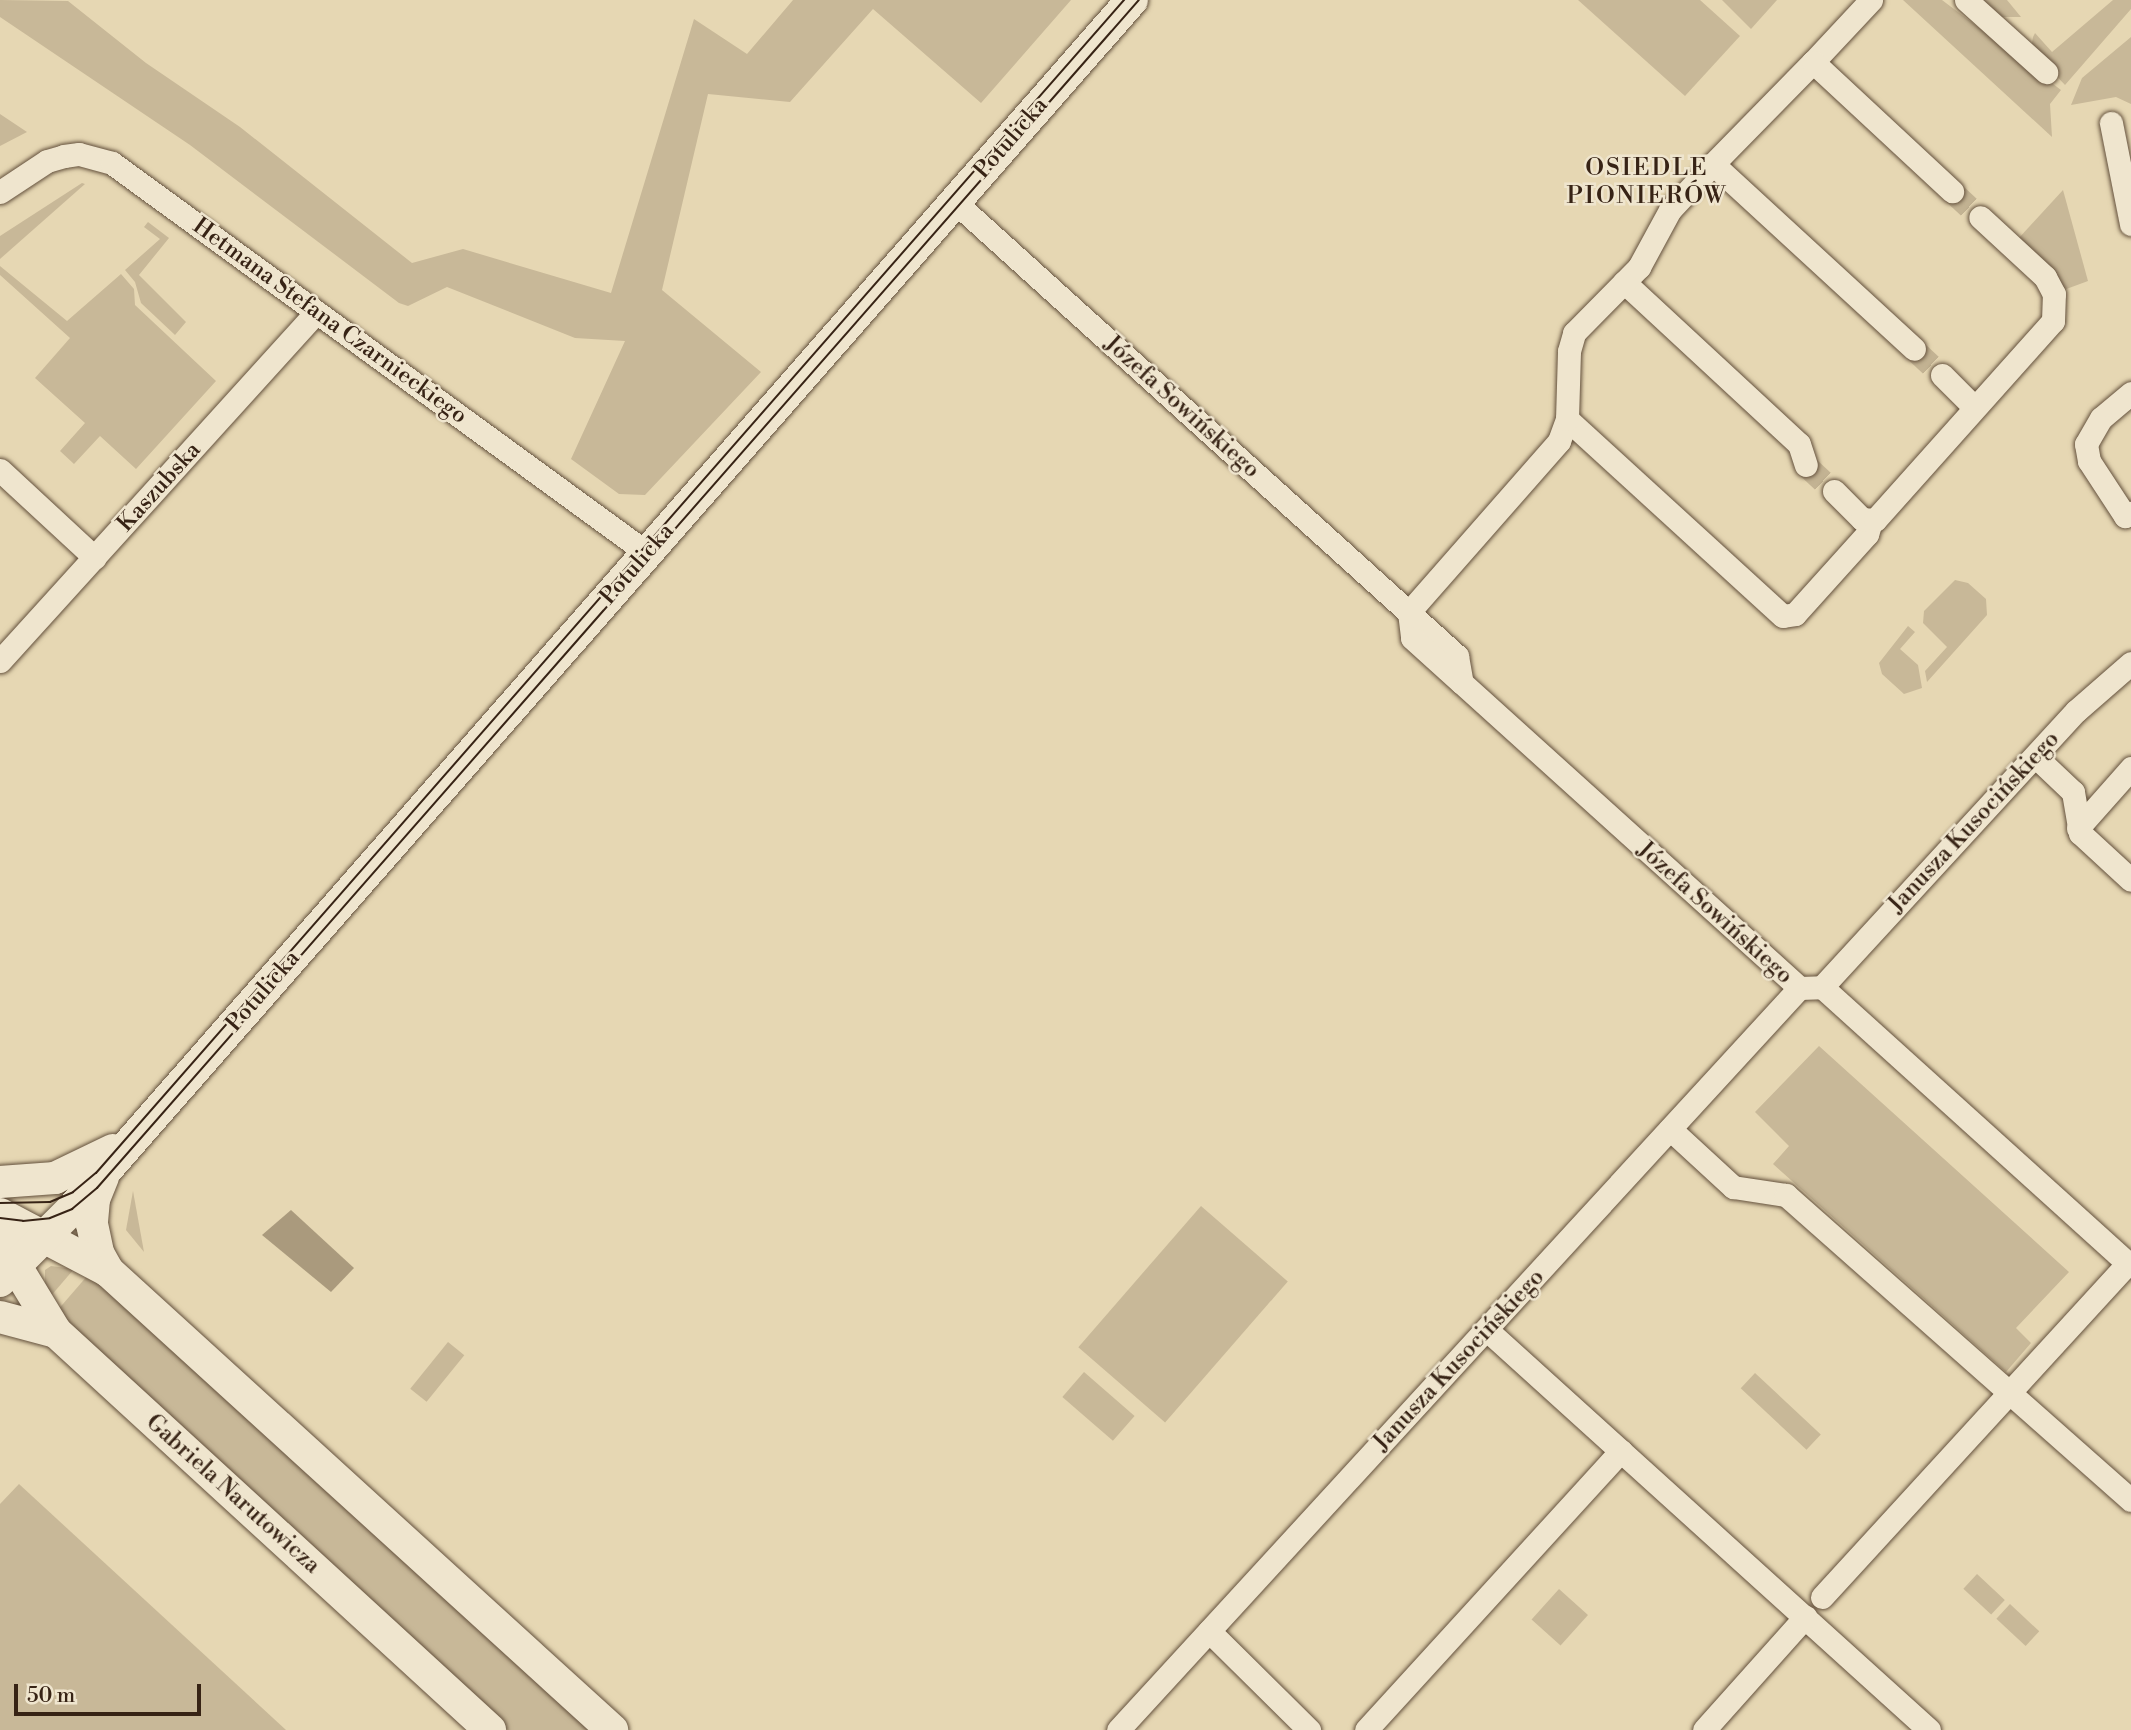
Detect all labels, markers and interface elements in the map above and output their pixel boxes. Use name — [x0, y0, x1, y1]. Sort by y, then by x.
street label: Potulicka — [968, 92, 1054, 184]
district label: OSIEDLE PIONIERÓW — [1568, 155, 1726, 211]
street label: Hetmana Stefana Czarnieckiego — [187, 212, 473, 430]
street label: Józefa Sowińskiego — [1099, 330, 1265, 484]
street label: Kaszubska — [112, 436, 206, 538]
street label: Potulicka — [594, 518, 680, 610]
street label: Janusza Kusocińskiego — [1883, 726, 2065, 918]
street label: Józefa Sowińskiego — [1632, 836, 1798, 990]
street label: Potulicka — [220, 945, 306, 1037]
street label: Janusza Kusocińskiego — [1368, 1264, 1550, 1456]
street label: Gabriela Narutowicza — [140, 1409, 326, 1579]
scale bar — [18, 1670, 205, 1714]
text: 50 m — [27, 1683, 75, 1709]

